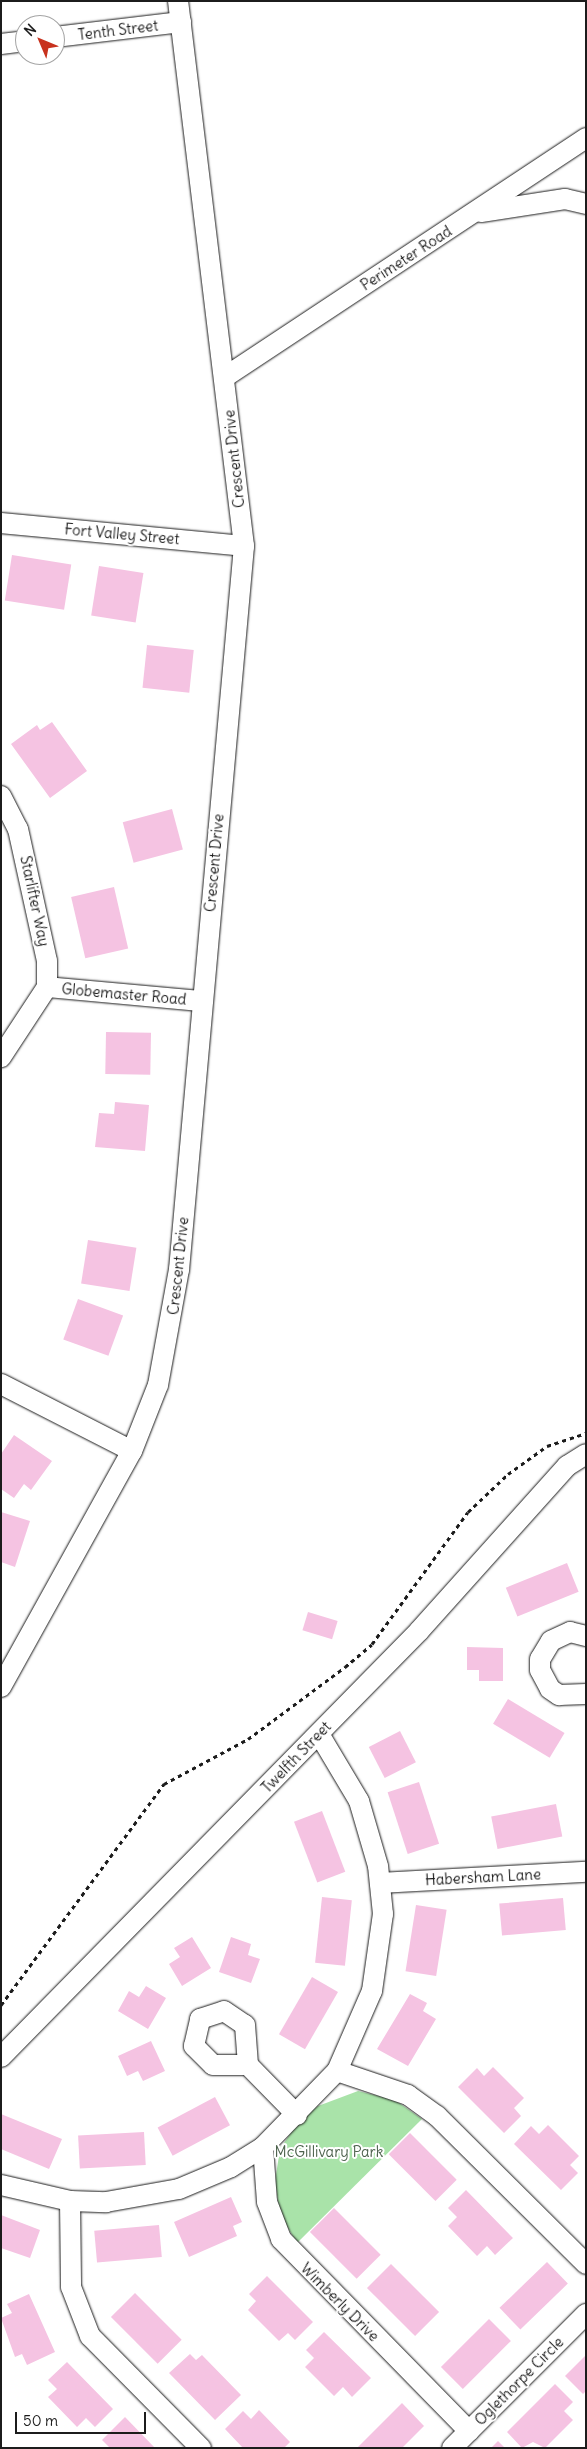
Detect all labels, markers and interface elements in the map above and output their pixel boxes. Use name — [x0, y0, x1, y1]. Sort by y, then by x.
north arrow — [15, 15, 65, 65]
street label: Tenth Street — [77, 16, 159, 44]
text: N — [20, 20, 40, 40]
street label: Perimeter Road — [357, 222, 455, 294]
street label: Crescent Drive — [220, 409, 248, 509]
street label: Fort Valley Street — [64, 520, 180, 548]
street label: Crescent Drive — [201, 813, 227, 913]
street label: Starlifter Way — [17, 854, 53, 948]
street label: Globemaster Road — [61, 980, 187, 1008]
street label: Crescent Drive — [164, 1216, 192, 1316]
street label: Twelfth Street — [257, 1718, 335, 1796]
street label: Habersham Lane — [425, 1865, 541, 1889]
park label: McGillivary Park — [275, 2143, 383, 2161]
street label: Wimberly Drive — [297, 2259, 383, 2345]
street label: Oglethorpe Circle — [471, 2333, 567, 2429]
scale bar — [18, 2402, 149, 2434]
text: 50 m — [23, 2411, 58, 2430]

